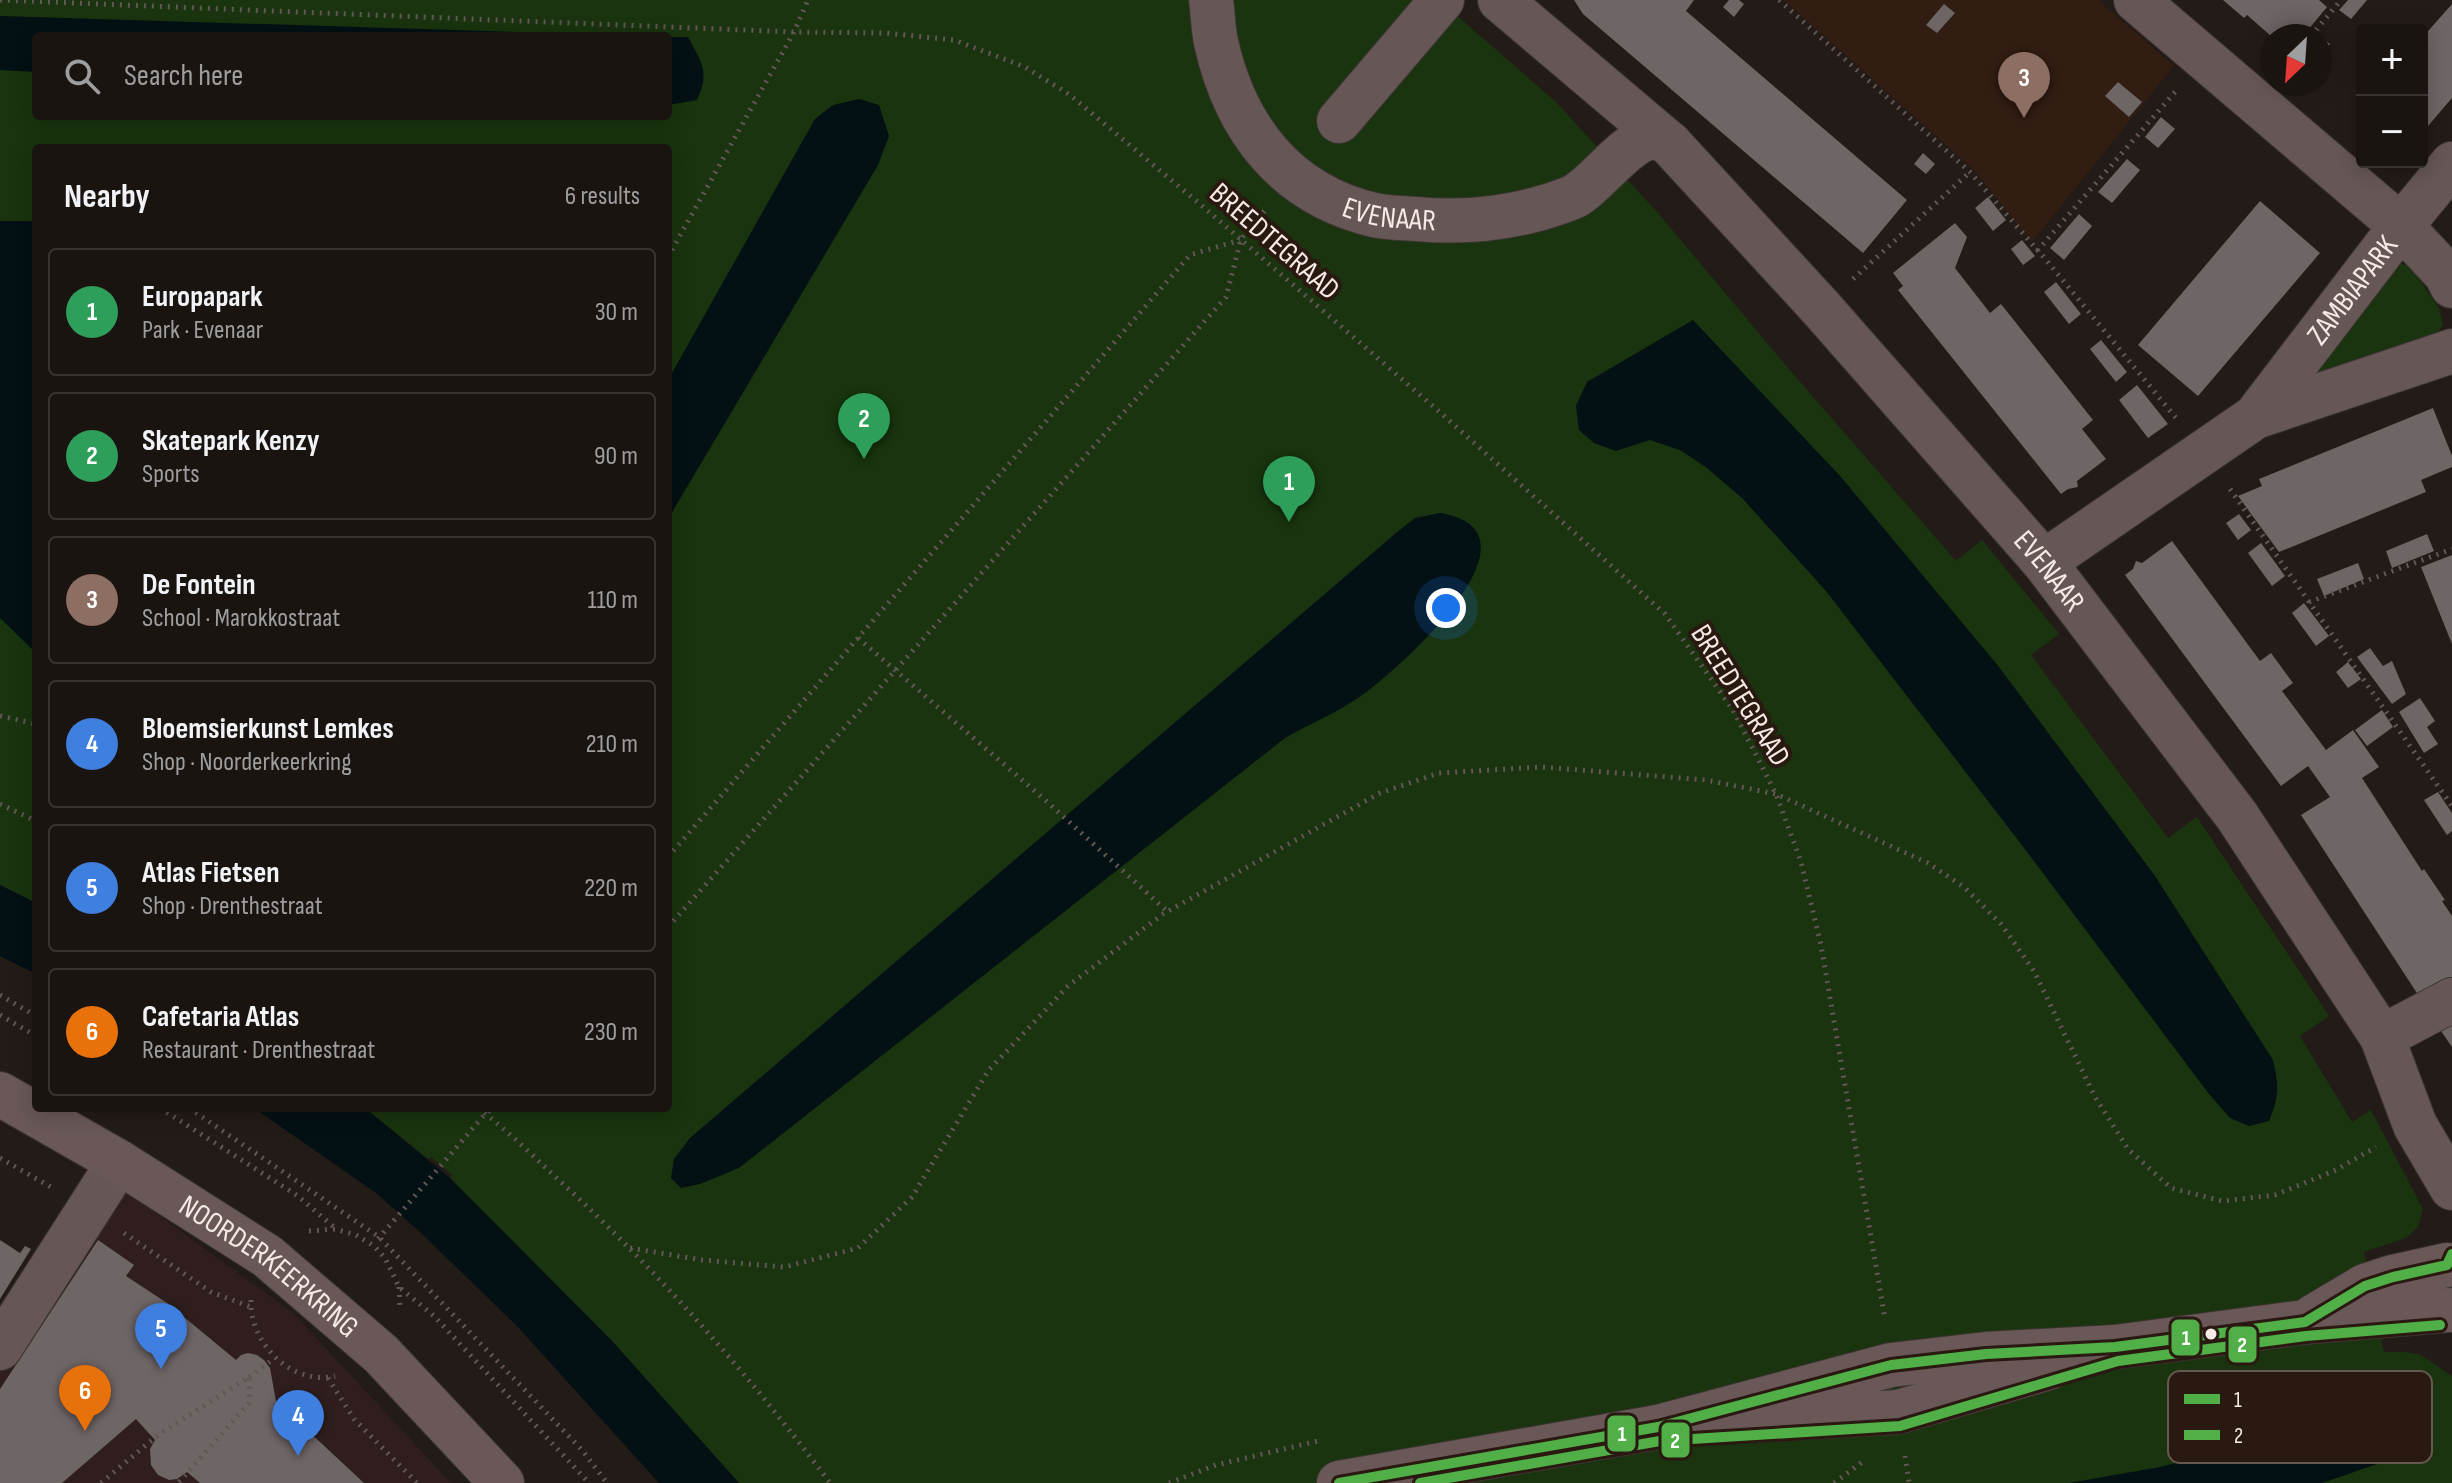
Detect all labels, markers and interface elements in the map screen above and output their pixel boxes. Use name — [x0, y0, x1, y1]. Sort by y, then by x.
north arrow — [2260, 24, 2332, 96]
map controls — [2356, 24, 2428, 168]
button: + — [2356, 24, 2428, 96]
search box — [32, 32, 672, 120]
pin: 3 — [1998, 52, 2050, 118]
icon: search — [60, 54, 104, 98]
text: Search here — [124, 58, 243, 94]
button: − — [2356, 96, 2428, 168]
text: Nearby — [64, 176, 150, 217]
street label: BREEDTEGRAAD — [1202, 176, 1346, 308]
text: 6 results — [565, 181, 640, 212]
street label: EVENAAR — [1338, 190, 1437, 239]
street label: ZAMBIAPARK — [2300, 229, 2406, 352]
text: Europapark — [142, 279, 263, 315]
text: 1 — [87, 297, 97, 328]
text: 30 m — [595, 297, 638, 328]
text: Park · Evenaar — [142, 315, 263, 346]
pin: 2 — [838, 393, 890, 459]
text: Skatepark Kenzy — [142, 423, 319, 459]
text: 2 — [86, 441, 98, 472]
text: 90 m — [594, 441, 638, 472]
pin: 1 — [1263, 456, 1315, 522]
text: Sports — [142, 459, 200, 490]
street label: EVENAAR — [2006, 524, 2092, 619]
text: De Fontein — [142, 567, 256, 603]
text: 3 — [86, 585, 98, 616]
text: 110 m — [587, 585, 638, 616]
your location — [1426, 588, 1466, 628]
text: School · Marokkostraat — [142, 603, 340, 634]
street label: BREEDTEGRAAD — [1683, 618, 1798, 773]
text: Bloemsierkunst Lemkes — [142, 711, 394, 747]
text: 4 — [86, 729, 98, 760]
text: 210 m — [586, 729, 638, 760]
text: Shop · Noorderkeerkring — [142, 747, 352, 778]
text: Atlas Fietsen — [142, 855, 280, 891]
text: 5 — [86, 873, 98, 904]
text: 220 m — [584, 873, 638, 904]
text: Shop · Drenthestraat — [142, 891, 323, 922]
text: Cafetaria Atlas — [142, 999, 299, 1035]
text: 6 — [86, 1017, 98, 1048]
text: 230 m — [584, 1017, 638, 1048]
text: Restaurant · Drenthestraat — [142, 1035, 375, 1066]
street label: NOORDERKEERKRING — [172, 1188, 366, 1346]
pin: 5 — [135, 1303, 187, 1369]
line badge: 1 — [2170, 1318, 2201, 1357]
text: 1 — [2182, 1325, 2191, 1352]
line badge: 2 — [2227, 1325, 2258, 1364]
unlabelled marker — [2203, 1326, 2219, 1342]
text: 2 — [2237, 1332, 2247, 1359]
pin: 6 — [59, 1365, 111, 1431]
legend — [2168, 1371, 2432, 1463]
text: 1 — [2234, 1387, 2242, 1414]
pin: 4 — [272, 1390, 324, 1456]
line badge: 1 — [1606, 1414, 1637, 1453]
text: 1 — [1618, 1421, 1627, 1448]
line badge: 2 — [1660, 1421, 1691, 1459]
text: 2 — [2234, 1423, 2243, 1450]
text: 2 — [1670, 1428, 1680, 1455]

